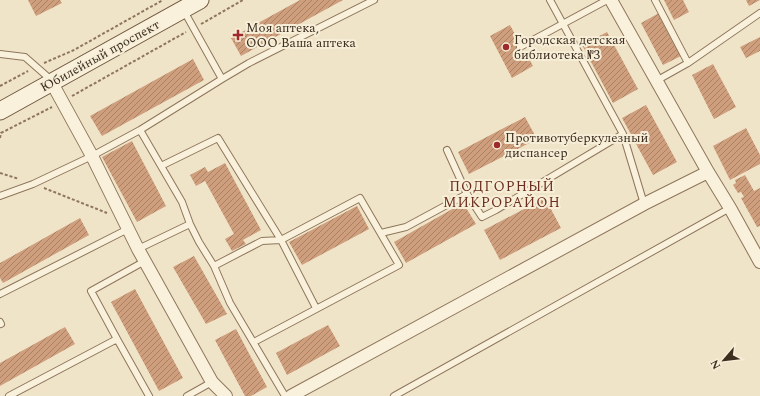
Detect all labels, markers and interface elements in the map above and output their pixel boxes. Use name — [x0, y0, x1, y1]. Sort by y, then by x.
street label: Юбилейный проспект — [37, 15, 163, 97]
place label: Моя аптека, ООО Ваша аптека — [246, 18, 357, 53]
marker: Моя аптека, ООО Ваша аптека — [233, 30, 243, 40]
place label: Городская детская библиотека №3 — [514, 30, 626, 65]
marker: Городская детская библиотека №3 — [501, 42, 511, 52]
place label: Противотуберкулезный диспансер — [505, 128, 649, 163]
marker: Противотуберкулезный диспансер — [492, 140, 502, 150]
district label: ПОДГОРНЫЙ МИКРОРАЙОН — [443, 176, 561, 213]
north arrow — [704, 340, 744, 380]
text: N — [706, 356, 725, 372]

